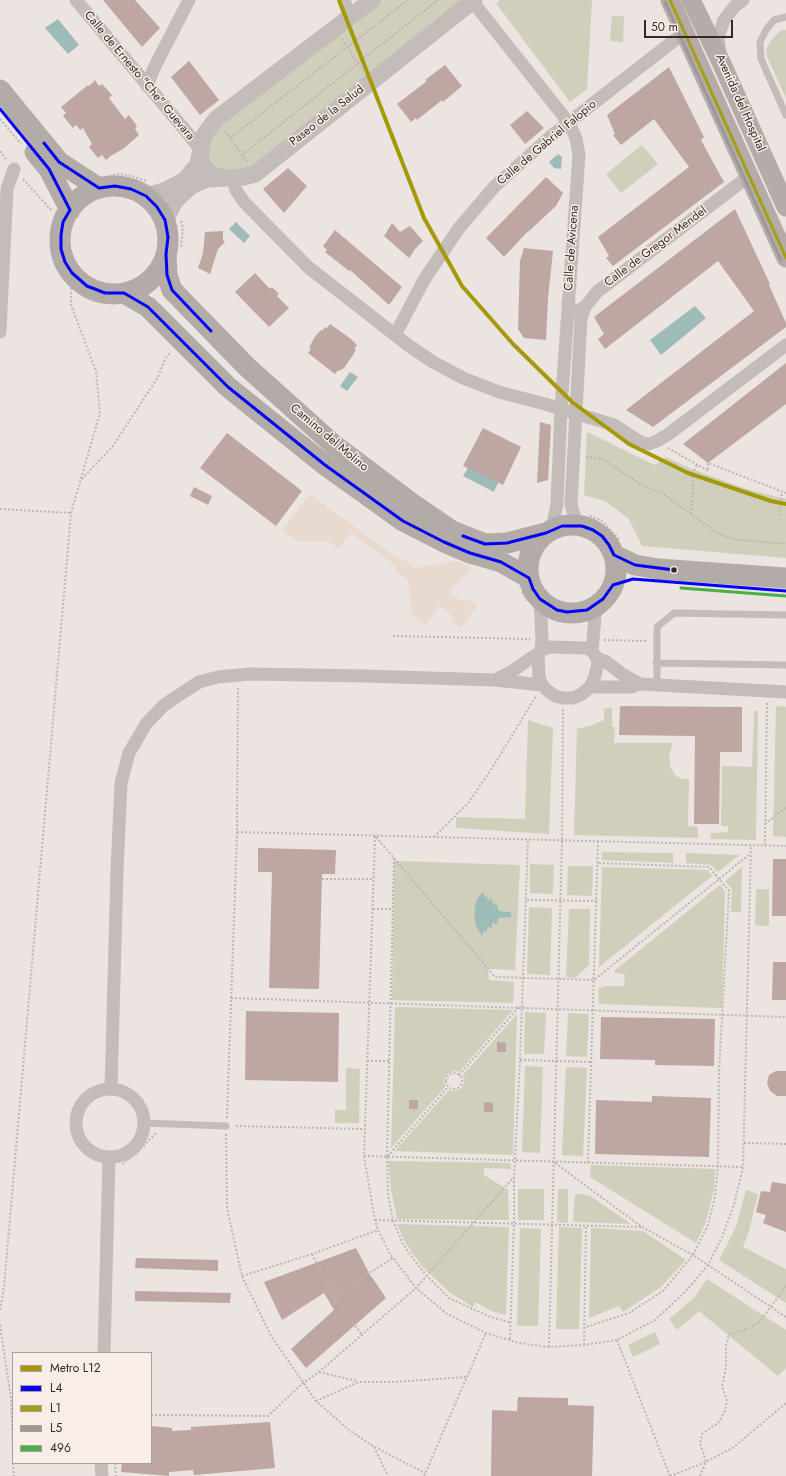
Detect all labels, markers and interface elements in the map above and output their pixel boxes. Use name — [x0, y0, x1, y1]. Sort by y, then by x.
street label: Calle de Ernesto "Che" Guevara — [81, 8, 197, 144]
scale bar — [646, 12, 735, 38]
text: 50 m — [651, 18, 678, 36]
street label: Avenida del Hospital — [712, 52, 768, 154]
street label: Paseo de la Salud — [287, 83, 367, 149]
street label: Calle de Gabriel Falopio — [495, 97, 599, 189]
street label: Calle de Gregor Mendel — [602, 204, 710, 290]
street label: Calle de Avicena — [562, 205, 582, 291]
street label: Camino del Molino — [287, 401, 371, 475]
unlabelled marker — [669, 565, 679, 575]
legend — [12, 1352, 152, 1464]
text: Metro L12 — [50, 1359, 101, 1377]
text: L4 — [50, 1379, 62, 1397]
text: L1 — [50, 1399, 61, 1417]
text: L5 — [50, 1419, 62, 1437]
text: 496 — [50, 1439, 71, 1457]

